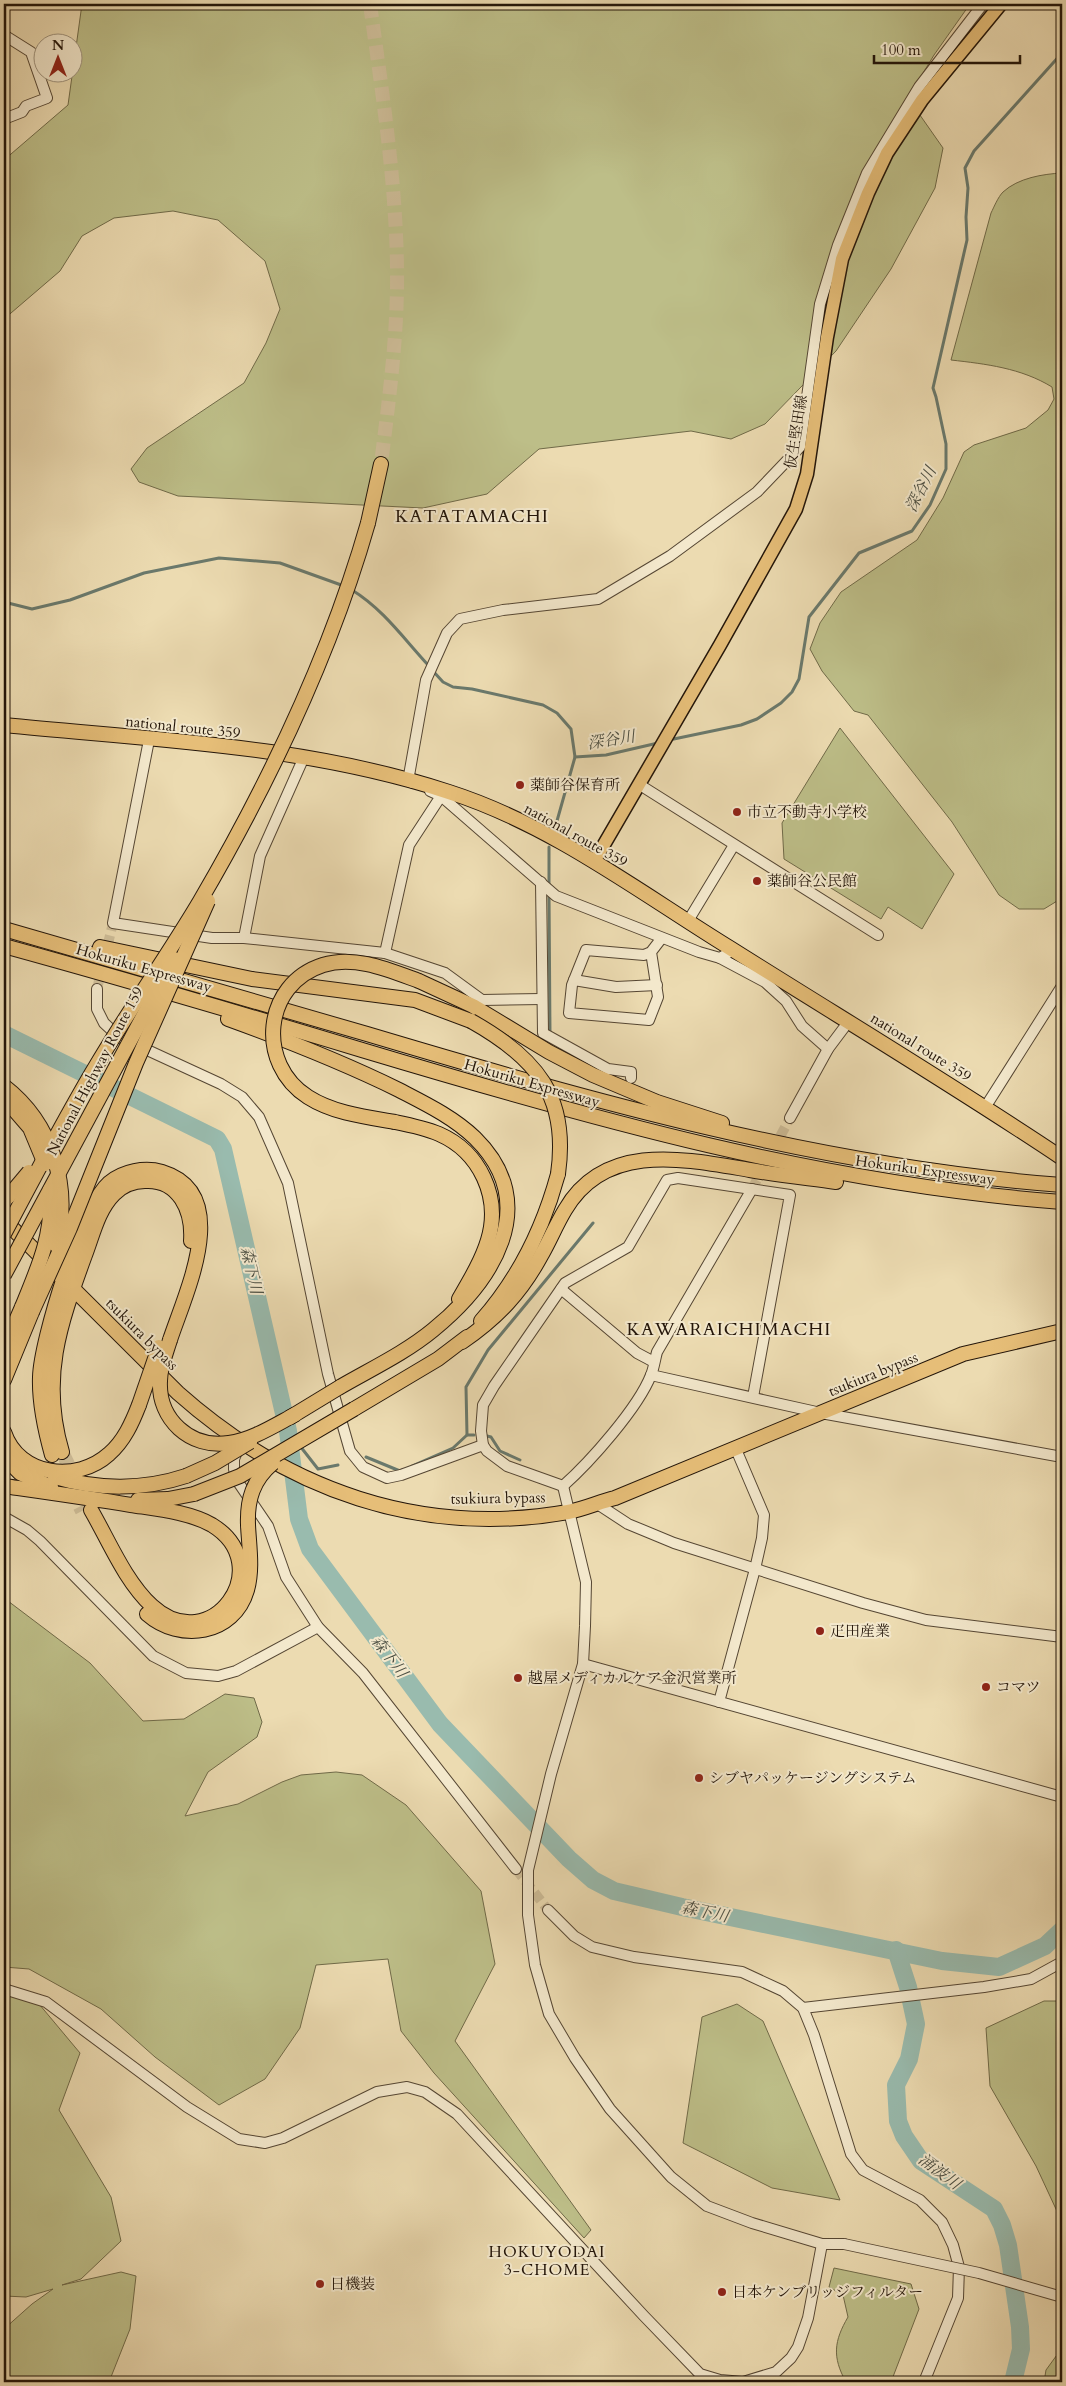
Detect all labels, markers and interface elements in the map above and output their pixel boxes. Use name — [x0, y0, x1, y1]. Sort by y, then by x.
north arrow — [32, 32, 82, 82]
scale bar — [874, 32, 1020, 64]
text: N — [52, 36, 64, 55]
text: 100 m — [881, 40, 921, 60]
street label: 仮生堅田線 — [780, 393, 812, 471]
water label: 深谷川 — [900, 461, 942, 516]
district label: KATATAMACHI — [395, 504, 549, 529]
street label: national route 359 — [125, 711, 242, 743]
water label: 深谷川 — [586, 725, 639, 755]
place label: 薬師谷保育所 — [530, 775, 620, 795]
marker: 薬師谷保育所 — [514, 779, 526, 791]
street label: national route 359 — [521, 798, 632, 872]
place label: 市立不動寺小学校 — [747, 802, 867, 822]
marker: 市立不動寺小学校 — [731, 806, 743, 818]
place label: 薬師谷公民館 — [767, 871, 857, 891]
marker: 薬師谷公民館 — [751, 875, 763, 887]
street label: Hokuriku Expressway — [74, 939, 214, 997]
street label: National Highway Route 159 — [42, 983, 148, 1159]
street label: national route 359 — [867, 1008, 975, 1086]
street label: Hokuriku Expressway — [462, 1054, 602, 1112]
street label: Hokuriku Expressway — [854, 1150, 996, 1190]
water label: 森下川 — [235, 1244, 268, 1298]
street label: tsukiura bypass — [101, 1293, 183, 1375]
district label: KAWARAICHIMACHI — [627, 1317, 831, 1342]
street label: tsukiura bypass — [825, 1347, 921, 1401]
street label: tsukiura bypass — [450, 1487, 546, 1509]
place label: 疋田産業 — [830, 1621, 890, 1641]
marker: 疋田産業 — [814, 1625, 826, 1637]
water label: 森下川 — [366, 1631, 414, 1684]
place label: 越屋メディカルケア金沢営業所 — [528, 1668, 737, 1688]
marker: 越屋メディカルケア金沢営業所 — [512, 1672, 524, 1684]
place label: コマツ — [996, 1677, 1041, 1697]
marker: コマツ — [980, 1681, 992, 1693]
place label: シブヤパッケージングシステム — [709, 1768, 917, 1788]
marker: シブヤパッケージングシステム — [693, 1772, 705, 1784]
water label: 森下川 — [679, 1896, 733, 1928]
water label: 涌波川 — [914, 2149, 967, 2196]
district label: HOKUYODAI 3-CHOME — [489, 2241, 605, 2281]
place label: 日機装 — [330, 2274, 375, 2294]
marker: 日機装 — [314, 2278, 326, 2290]
place label: 日本ケンブリッジフィルター — [732, 2282, 923, 2302]
marker: 日本ケンブリッジフィルター — [716, 2286, 728, 2298]

